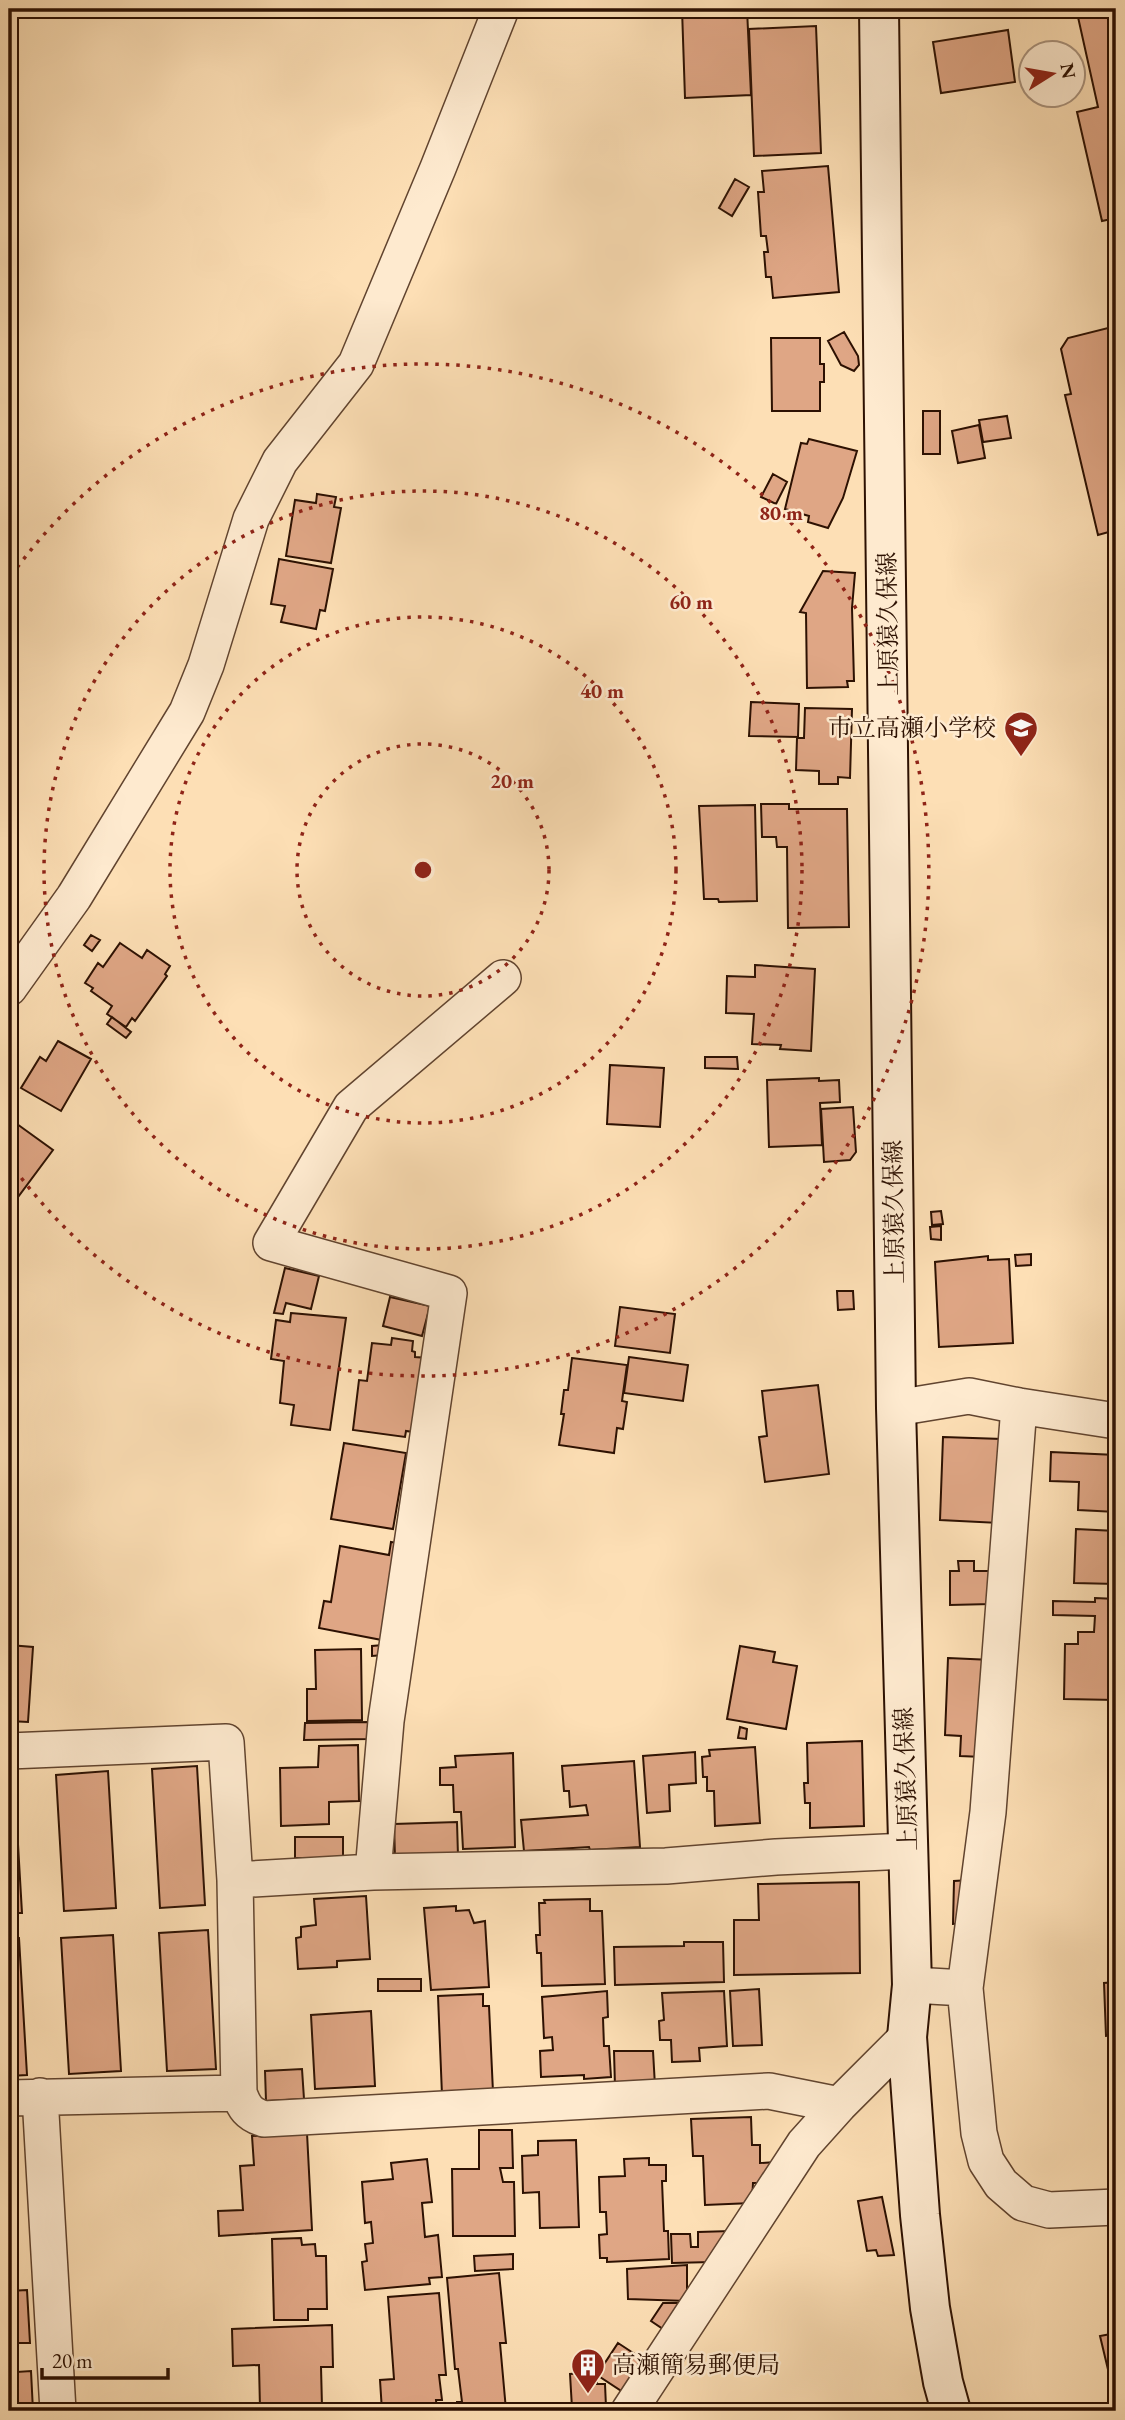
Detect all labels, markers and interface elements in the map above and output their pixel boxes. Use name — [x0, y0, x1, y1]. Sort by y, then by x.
north arrow — [1016, 38, 1086, 108]
text: N — [1054, 61, 1082, 81]
text: 80 m — [759, 499, 803, 526]
street label: 上原猿久保線 — [871, 552, 904, 696]
text: 60 m — [669, 588, 713, 615]
text: 40 m — [580, 677, 624, 704]
school or university icon: 市立高瀬小学校 — [1002, 709, 1040, 758]
place label: 市立高瀬小学校 — [828, 712, 996, 743]
text: 20 m — [490, 767, 534, 794]
centre of rings — [411, 858, 435, 882]
street label: 上原猿久保線 — [877, 1140, 910, 1284]
street label: 上原猿久保線 — [887, 1707, 924, 1852]
scale bar — [42, 2336, 168, 2380]
building icon: 高瀬簡易郵便局 — [569, 2346, 607, 2395]
text: 20 m — [52, 2347, 93, 2374]
place label: 高瀬簡易郵便局 — [612, 2349, 780, 2380]

